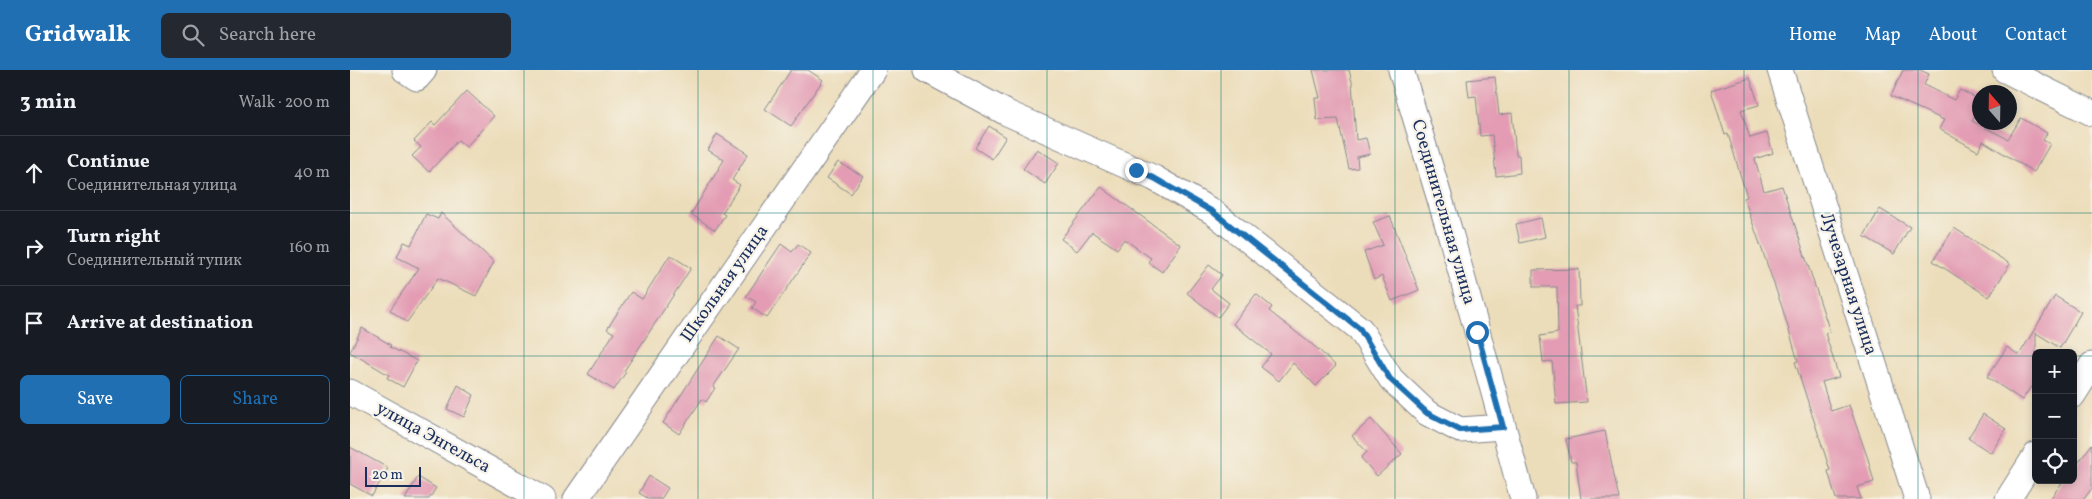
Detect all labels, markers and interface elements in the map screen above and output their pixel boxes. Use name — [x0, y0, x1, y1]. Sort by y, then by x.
search box — [161, 13, 511, 58]
text: Gridwalk — [25, 18, 131, 52]
icon: search — [179, 21, 207, 49]
text: Search here — [219, 22, 316, 48]
text: Home — [1789, 23, 1837, 48]
text: Map — [1865, 23, 1901, 48]
text: About — [1929, 23, 1977, 48]
text: Contact — [2005, 23, 2067, 48]
north arrow — [1972, 85, 2017, 130]
text: 3 min — [20, 88, 76, 117]
text: Walk · 200 m — [239, 92, 330, 114]
street label: Соединительная улица — [1405, 117, 1481, 307]
text: Continue — [67, 149, 150, 175]
icon: ahead — [20, 159, 48, 187]
route end — [1125, 159, 1148, 182]
text: 40 m — [294, 162, 330, 184]
text: Соединительная улица — [67, 175, 237, 197]
street label: Лучезарная улица — [1813, 209, 1883, 359]
street label: Школьная улица — [675, 220, 775, 348]
text: Turn right — [67, 224, 160, 250]
icon: right — [20, 234, 48, 262]
text: 160 m — [289, 237, 330, 259]
text: Соединительный тупик — [67, 250, 242, 272]
icon: arrive — [20, 309, 48, 337]
text: Arrive at destination — [67, 310, 253, 336]
route start — [1466, 321, 1489, 344]
map controls — [2032, 349, 2077, 484]
button: + — [2032, 349, 2077, 394]
button: Save — [20, 375, 170, 424]
button: Share — [180, 375, 330, 424]
button: − — [2032, 394, 2077, 439]
street label: улица Энгельса — [371, 396, 495, 480]
button: locate — [2032, 439, 2077, 484]
scale bar — [365, 464, 421, 487]
text: 20 m — [372, 466, 403, 485]

